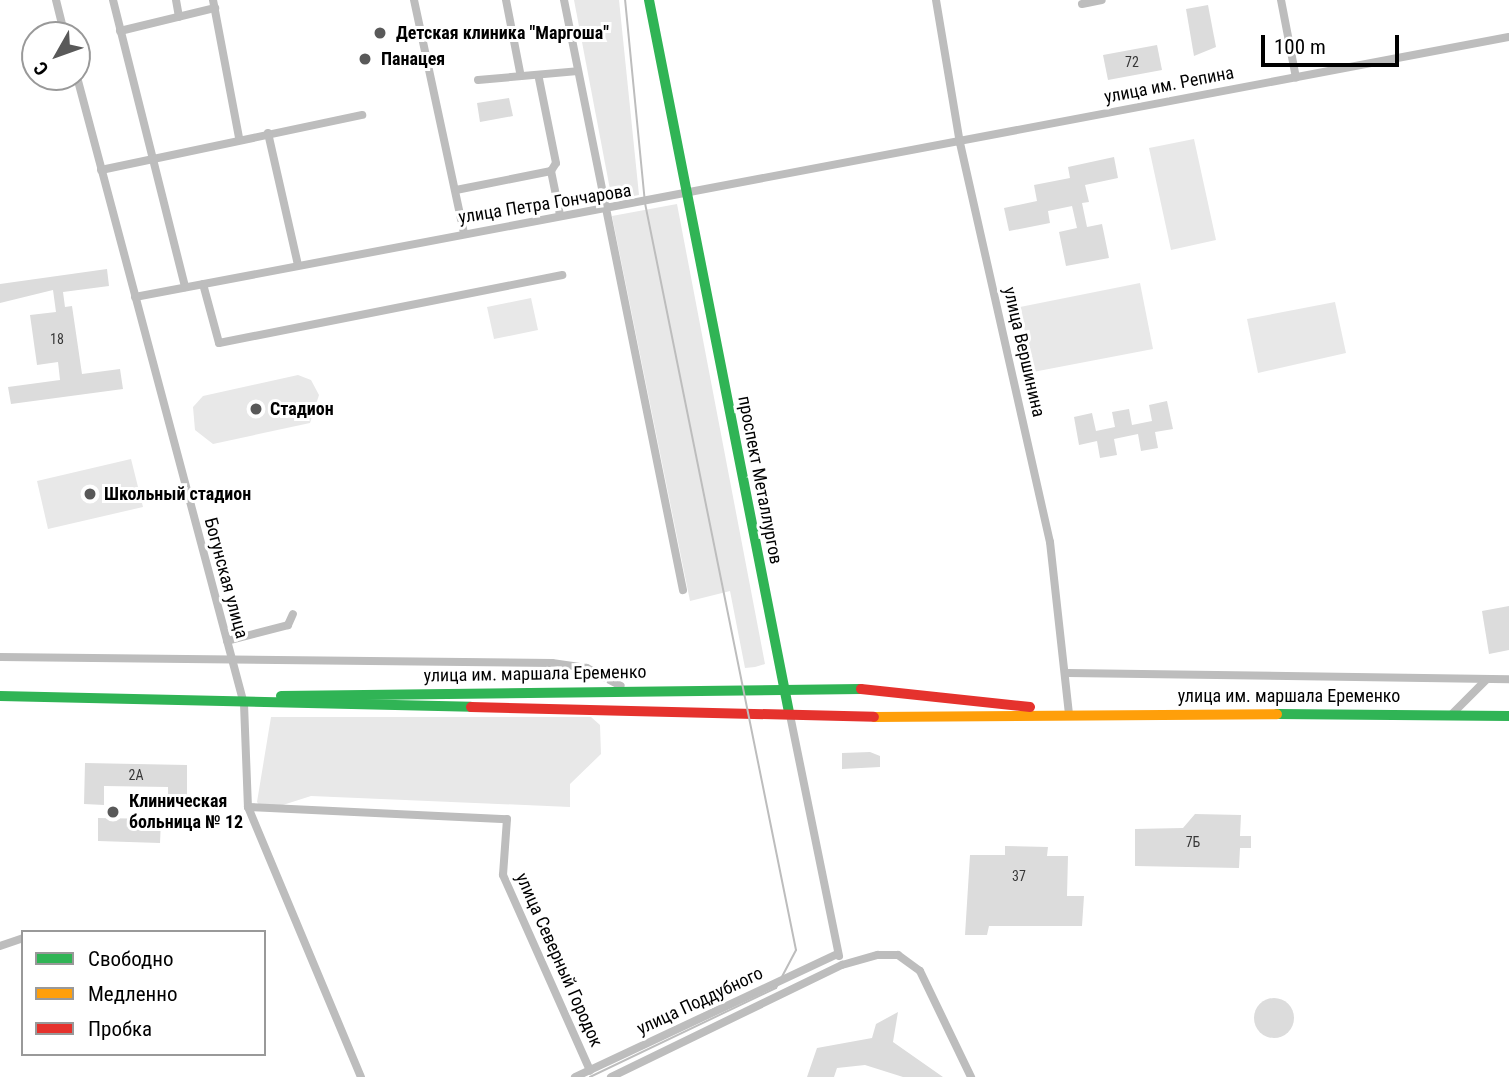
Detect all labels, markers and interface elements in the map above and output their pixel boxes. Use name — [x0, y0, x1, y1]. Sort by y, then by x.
north arrow — [21, 21, 91, 91]
scale bar — [1264, 21, 1402, 65]
place label: Детская клиника "Маргоша" — [396, 22, 609, 44]
marker: Детская клиника "Маргоша" — [370, 23, 390, 43]
text: 100 m — [1274, 35, 1326, 59]
place label: Панацея — [381, 48, 445, 70]
marker: Панацея — [355, 49, 375, 69]
house number: 72 — [1125, 54, 1139, 70]
text: С — [29, 57, 53, 80]
street label: улица им. Репина — [1102, 62, 1236, 108]
street label: улица Петра Гончарова — [457, 180, 633, 228]
street label: улица Вершинина — [999, 285, 1049, 419]
house number: 18 — [50, 331, 64, 347]
street label: проспект Металлургов — [733, 394, 787, 566]
place label: Стадион — [270, 398, 334, 420]
marker: Стадион — [248, 401, 264, 417]
place label: Школьный стадион — [104, 483, 251, 505]
marker: Школьный стадион — [82, 486, 98, 502]
street label: Богунская улица — [199, 515, 253, 641]
street label: улица им. маршала Еременко — [423, 661, 647, 687]
street label: улица им. маршала Еременко — [1178, 685, 1400, 707]
house number: 2А — [129, 767, 143, 783]
place label: Клиническая больница № 12 — [129, 791, 243, 834]
marker: Клиническая больница № 12 — [103, 802, 123, 822]
house number: 7Б — [1186, 834, 1200, 850]
house number: 37 — [1012, 868, 1026, 884]
street label: улица Северный Городок — [511, 870, 607, 1050]
legend — [21, 930, 266, 1056]
text: Свободно — [88, 947, 174, 971]
street label: улица Поддубного — [634, 962, 766, 1040]
text: Медленно — [88, 982, 177, 1006]
text: Пробка — [88, 1017, 152, 1041]

